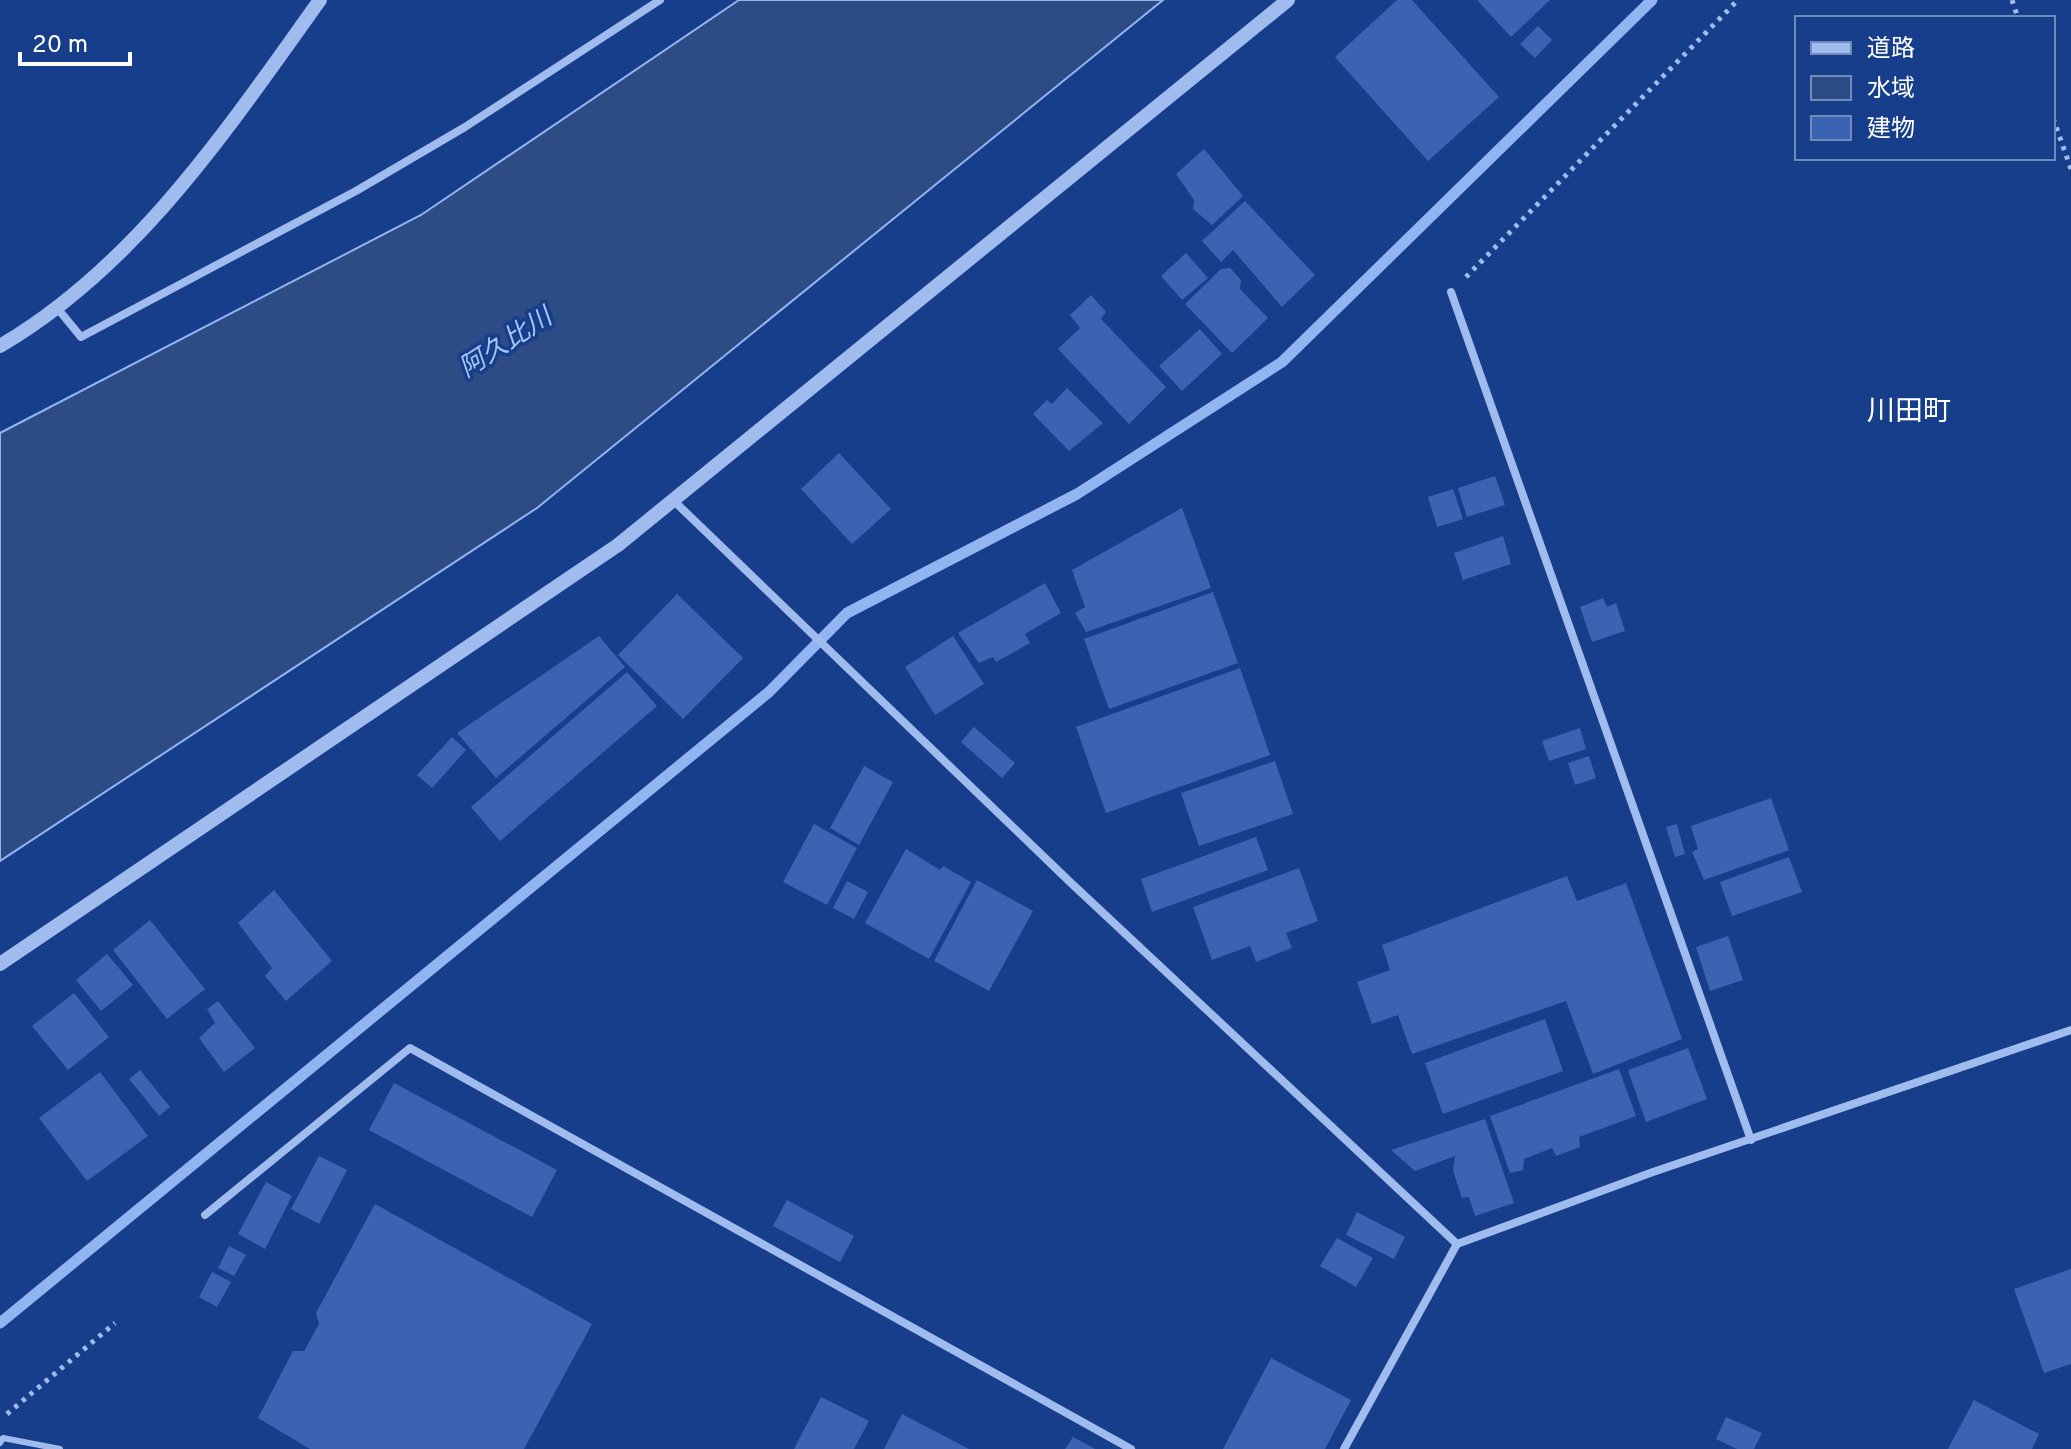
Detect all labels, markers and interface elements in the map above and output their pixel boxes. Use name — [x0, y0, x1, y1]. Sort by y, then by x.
scale bar — [20, 16, 130, 66]
legend — [1795, 16, 2055, 160]
text: 20 m — [32, 31, 88, 61]
text: 道路 — [1867, 35, 1915, 65]
text: 水域 — [1867, 75, 1915, 105]
text: 建物 — [1867, 115, 1915, 145]
water label: 阿久比川 — [454, 300, 561, 386]
district label: 川田町 — [1867, 395, 1951, 431]

